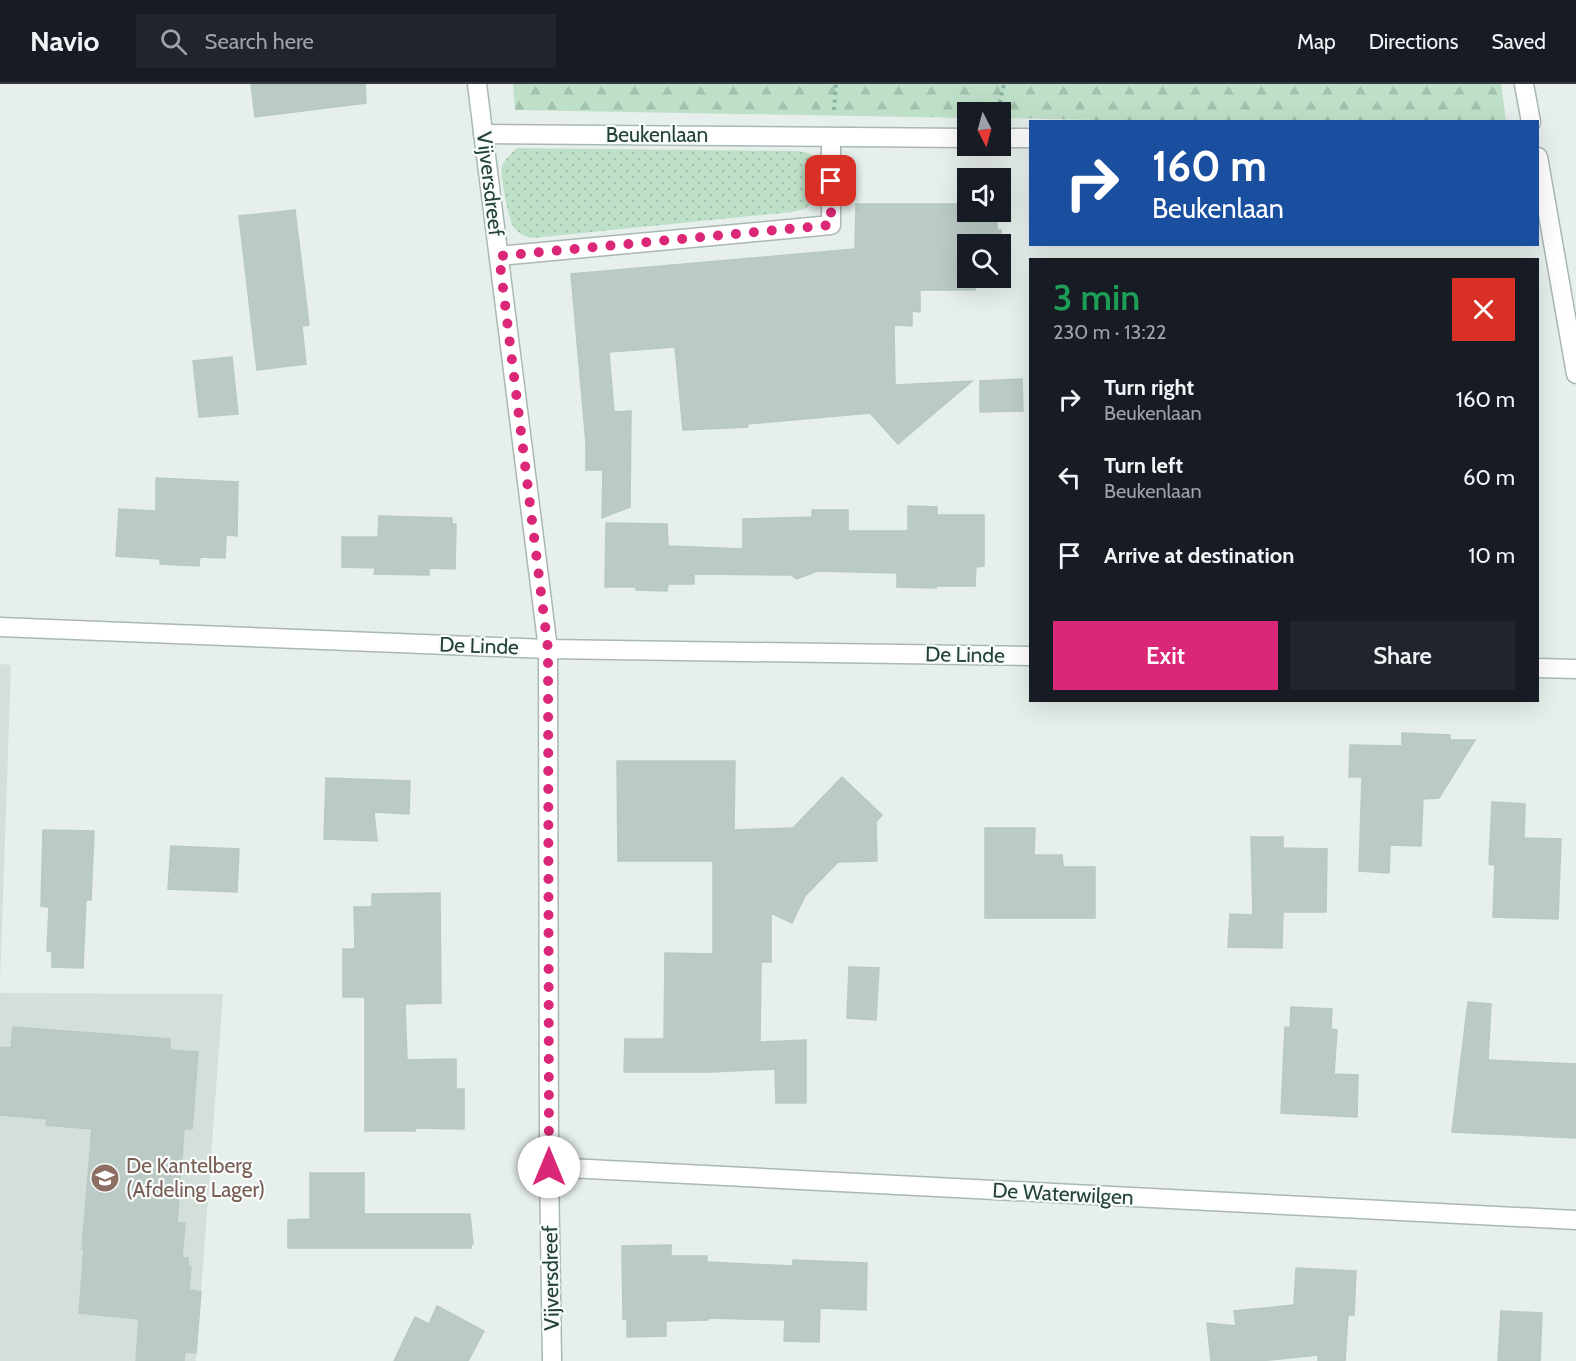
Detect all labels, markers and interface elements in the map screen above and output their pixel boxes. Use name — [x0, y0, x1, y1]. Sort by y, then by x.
search box — [136, 14, 556, 68]
text: Navio — [30, 24, 100, 58]
icon: search — [157, 25, 190, 58]
text: Search here — [205, 28, 314, 55]
text: Map — [1297, 29, 1336, 54]
text: Directions — [1369, 29, 1458, 54]
text: Saved — [1491, 29, 1546, 54]
north arrow — [957, 102, 1011, 156]
map controls — [957, 102, 1011, 288]
street label: Beukenlaan — [606, 122, 708, 147]
street label: Vijversdreef — [471, 130, 509, 238]
text: 160 m — [1152, 140, 1267, 192]
icon: right — [1053, 144, 1131, 222]
pin — [805, 155, 856, 206]
icon: arrive — [814, 164, 847, 197]
button: sound — [957, 168, 1011, 222]
text: Beukenlaan — [1152, 192, 1284, 225]
button: search — [957, 234, 1011, 288]
text: 3 min — [1053, 275, 1140, 319]
button: close — [1452, 278, 1515, 341]
text: 230 m · 13:22 — [1053, 320, 1167, 344]
text: Turn right — [1104, 374, 1194, 401]
icon: right — [1053, 383, 1086, 416]
text: 160 m — [1456, 386, 1515, 413]
text: Beukenlaan — [1104, 401, 1202, 425]
text: Turn left — [1104, 452, 1183, 479]
icon: left — [1053, 461, 1086, 494]
text: 60 m — [1463, 464, 1515, 491]
text: Beukenlaan — [1104, 479, 1202, 503]
icon: arrive — [1053, 539, 1086, 572]
text: Arrive at destination — [1104, 542, 1294, 569]
text: 10 m — [1468, 542, 1515, 569]
button: Exit — [1053, 621, 1278, 690]
button: Share — [1290, 621, 1515, 690]
street label: De Linde — [439, 632, 520, 659]
street label: De Linde — [925, 641, 1005, 668]
position arrow — [517, 1135, 581, 1199]
place label: De Kantelberg (Afdeling Lager) — [126, 1153, 265, 1202]
school or university icon: De Kantelberg (Afdeling Lager) — [89, 1162, 121, 1194]
street label: De Waterwilgen — [992, 1177, 1134, 1210]
street label: Vijversdreef — [537, 1225, 565, 1331]

